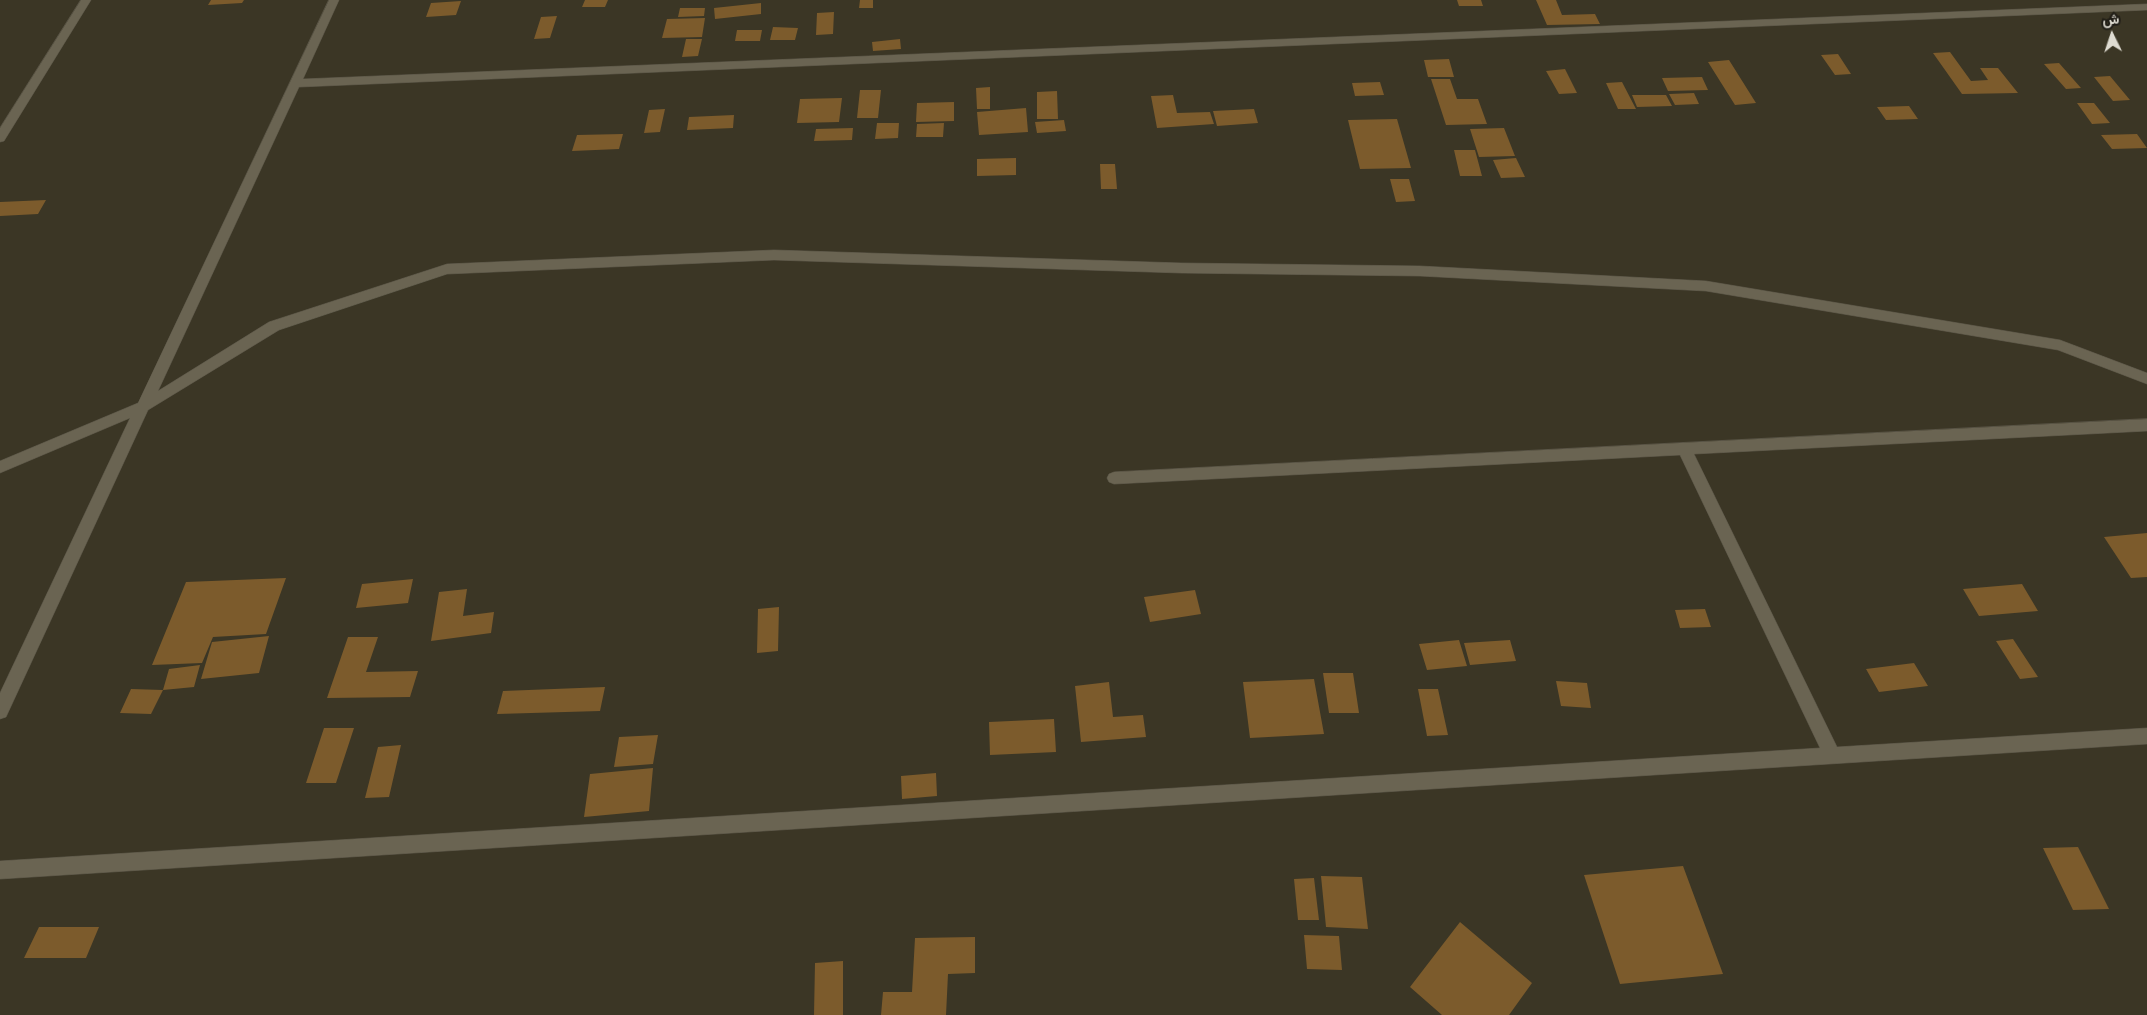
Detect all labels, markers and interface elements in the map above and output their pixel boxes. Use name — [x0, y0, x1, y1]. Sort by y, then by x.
north arrow — [2087, 10, 2137, 60]
text: ش — [2102, 10, 2120, 29]

